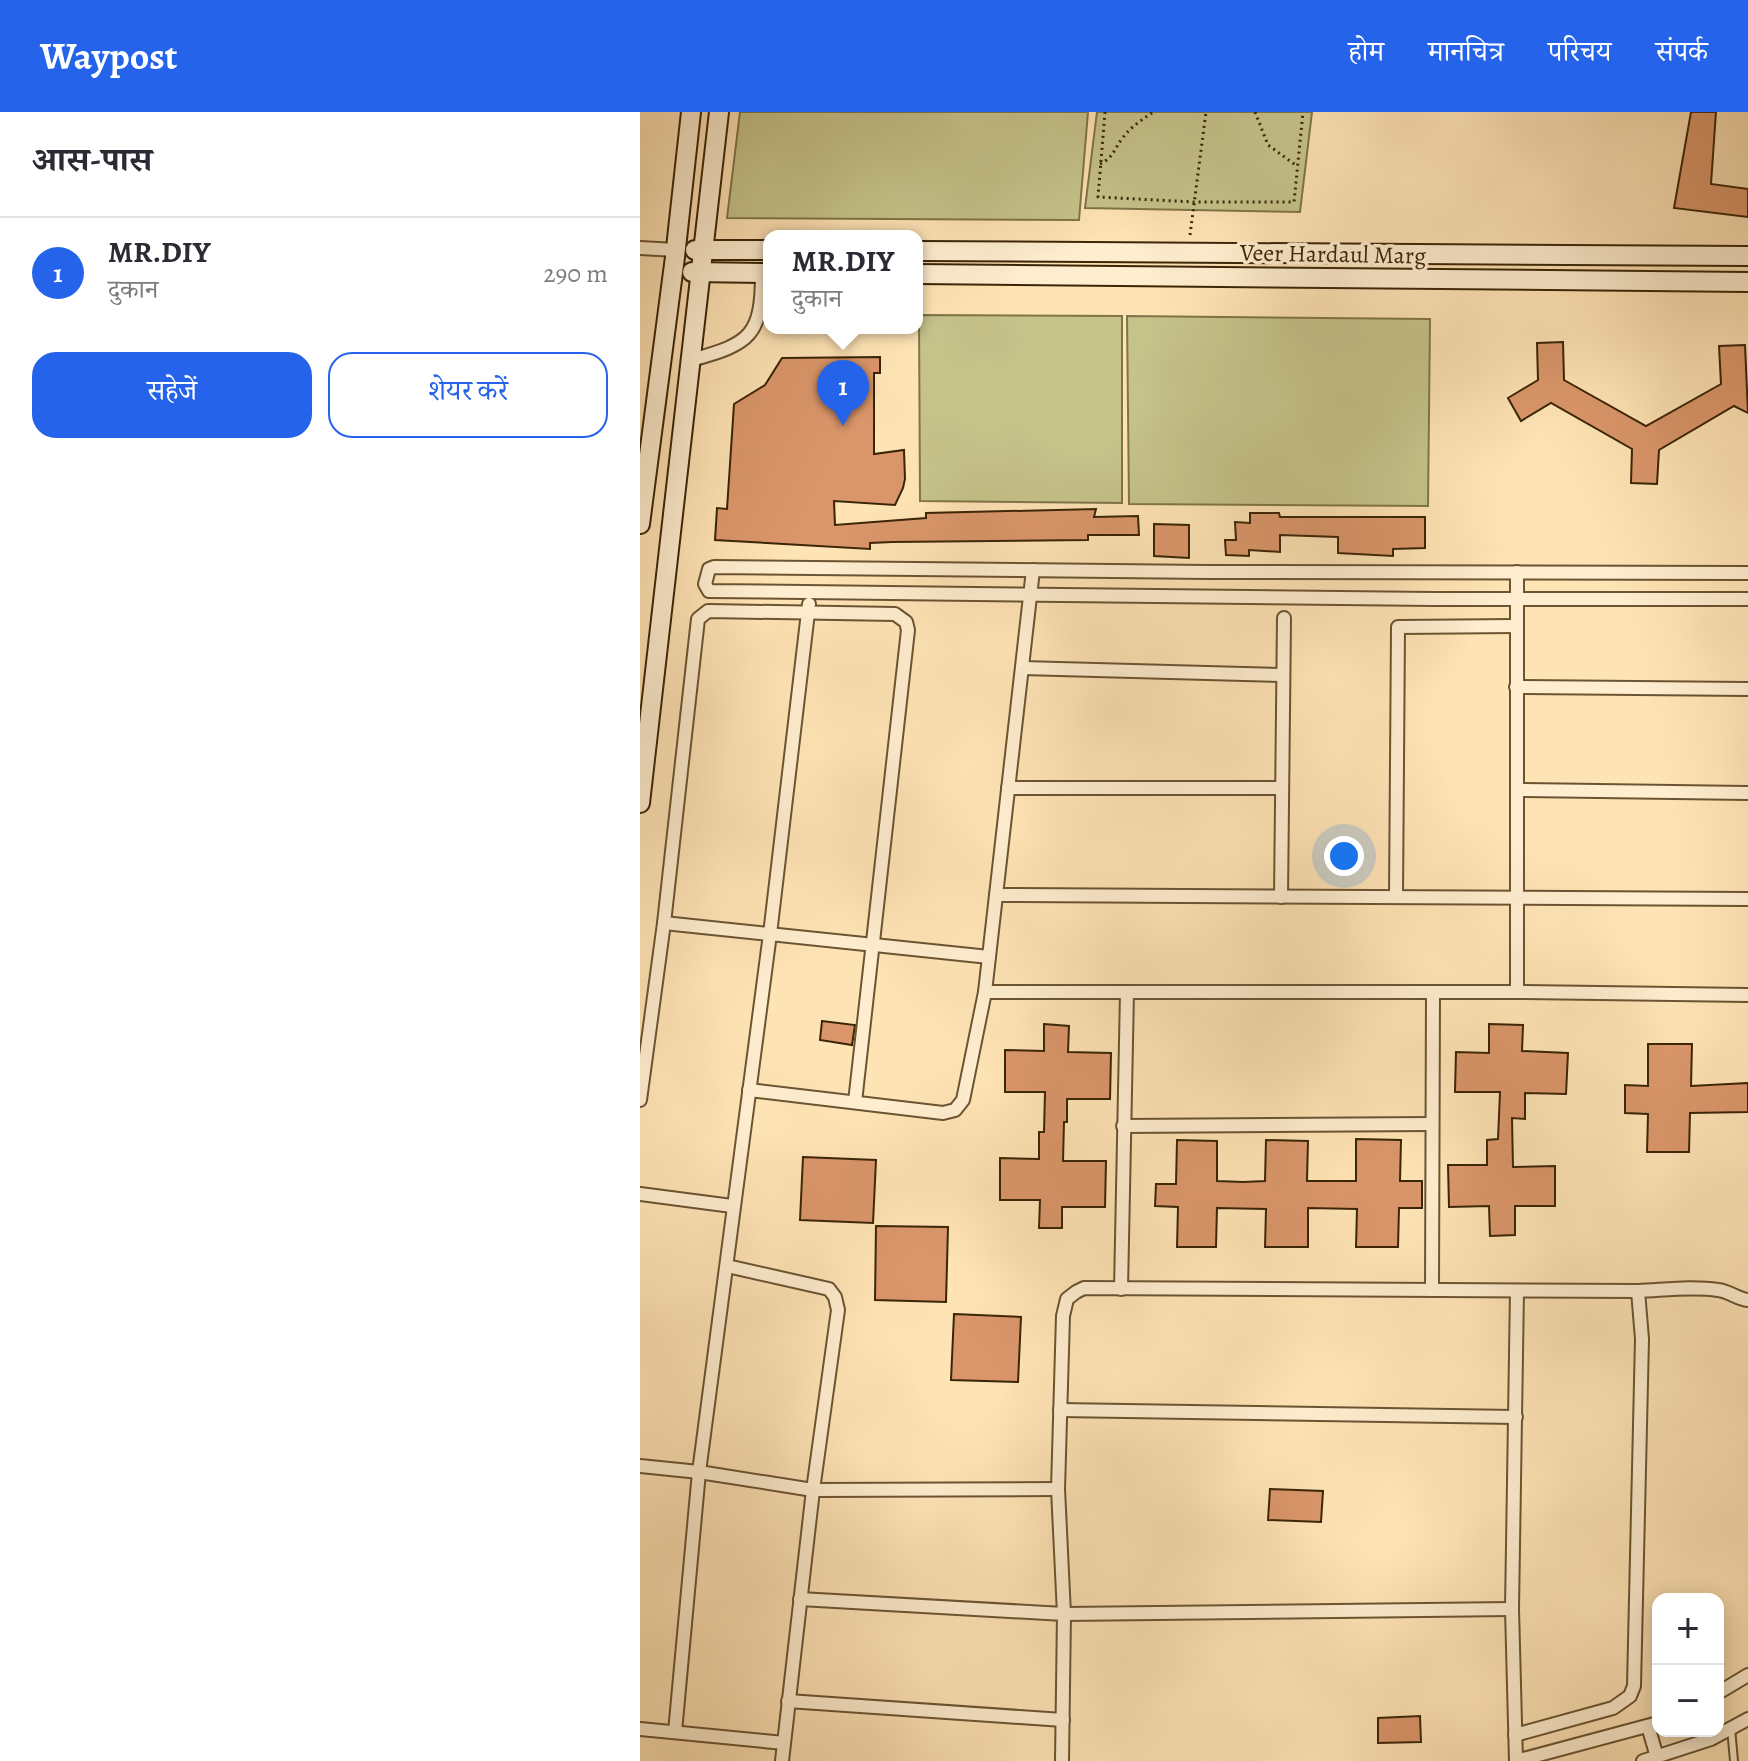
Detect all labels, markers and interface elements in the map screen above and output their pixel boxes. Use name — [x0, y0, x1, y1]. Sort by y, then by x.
text: Waypost — [40, 30, 177, 82]
text: होम — [1348, 33, 1384, 71]
text: मानचित्र — [1428, 33, 1504, 71]
text: परिचय — [1548, 33, 1611, 71]
text: संपर्क — [1655, 33, 1708, 71]
text: आस-पास — [32, 136, 152, 183]
popup — [763, 230, 923, 334]
text: MR.DIY — [108, 232, 211, 272]
street label: Veer Hardaul Marg — [1239, 236, 1426, 272]
text: MR.DIY — [792, 241, 894, 281]
text: 1 — [53, 256, 63, 291]
text: 290 m — [543, 256, 608, 291]
text: दुकान — [108, 272, 158, 307]
text: दुकान — [792, 281, 842, 316]
button: सहेजें — [32, 352, 312, 438]
button: शेयर करें — [328, 352, 608, 438]
pin: 1 — [817, 360, 869, 426]
your location — [1324, 836, 1364, 876]
map controls — [1652, 1593, 1724, 1737]
button: + — [1652, 1593, 1724, 1665]
button: − — [1652, 1665, 1724, 1737]

